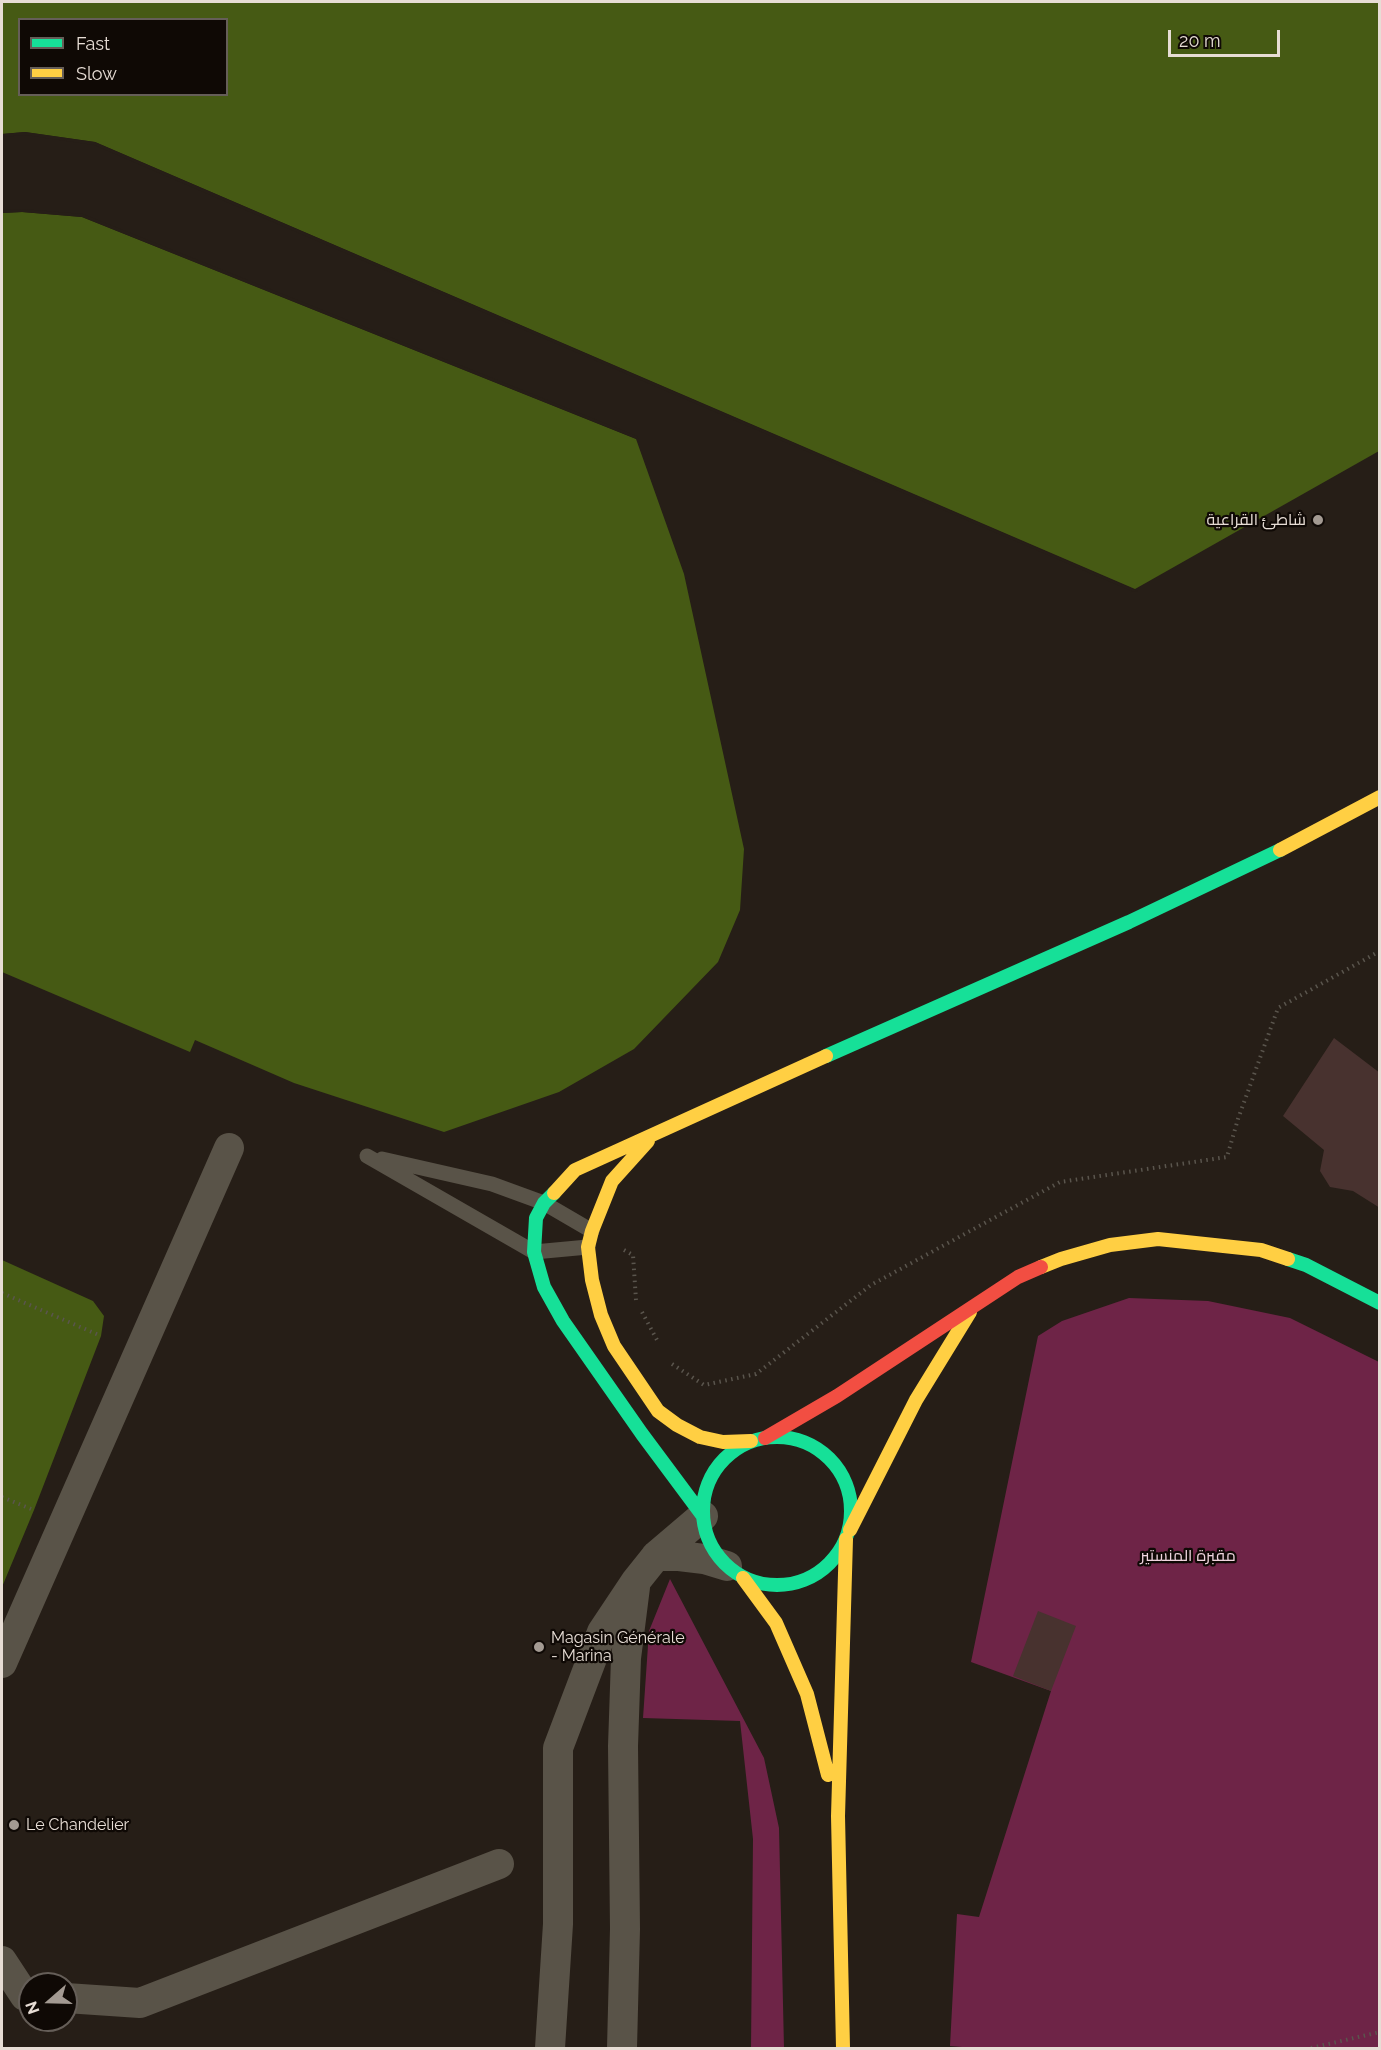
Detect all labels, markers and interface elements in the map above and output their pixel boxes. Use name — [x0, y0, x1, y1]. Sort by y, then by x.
legend — [18, 18, 228, 96]
scale bar — [1171, 18, 1284, 56]
text: 20 m — [1179, 30, 1221, 51]
text: Fast — [76, 33, 110, 54]
text: Slow — [76, 63, 117, 84]
place label: شاطئ القراعية — [1206, 510, 1306, 530]
marker: شاطئ القراعية — [1311, 513, 1325, 527]
park label: مقبرة المنستير — [1140, 1546, 1236, 1566]
place label: Magasin Générale - Marina — [551, 1628, 685, 1666]
marker: Magasin Générale - Marina — [532, 1640, 546, 1654]
place label: Le Chandelier — [26, 1815, 129, 1835]
marker: Le Chandelier — [7, 1818, 21, 1832]
north arrow — [18, 1972, 78, 2032]
text: N — [21, 1999, 44, 2017]

